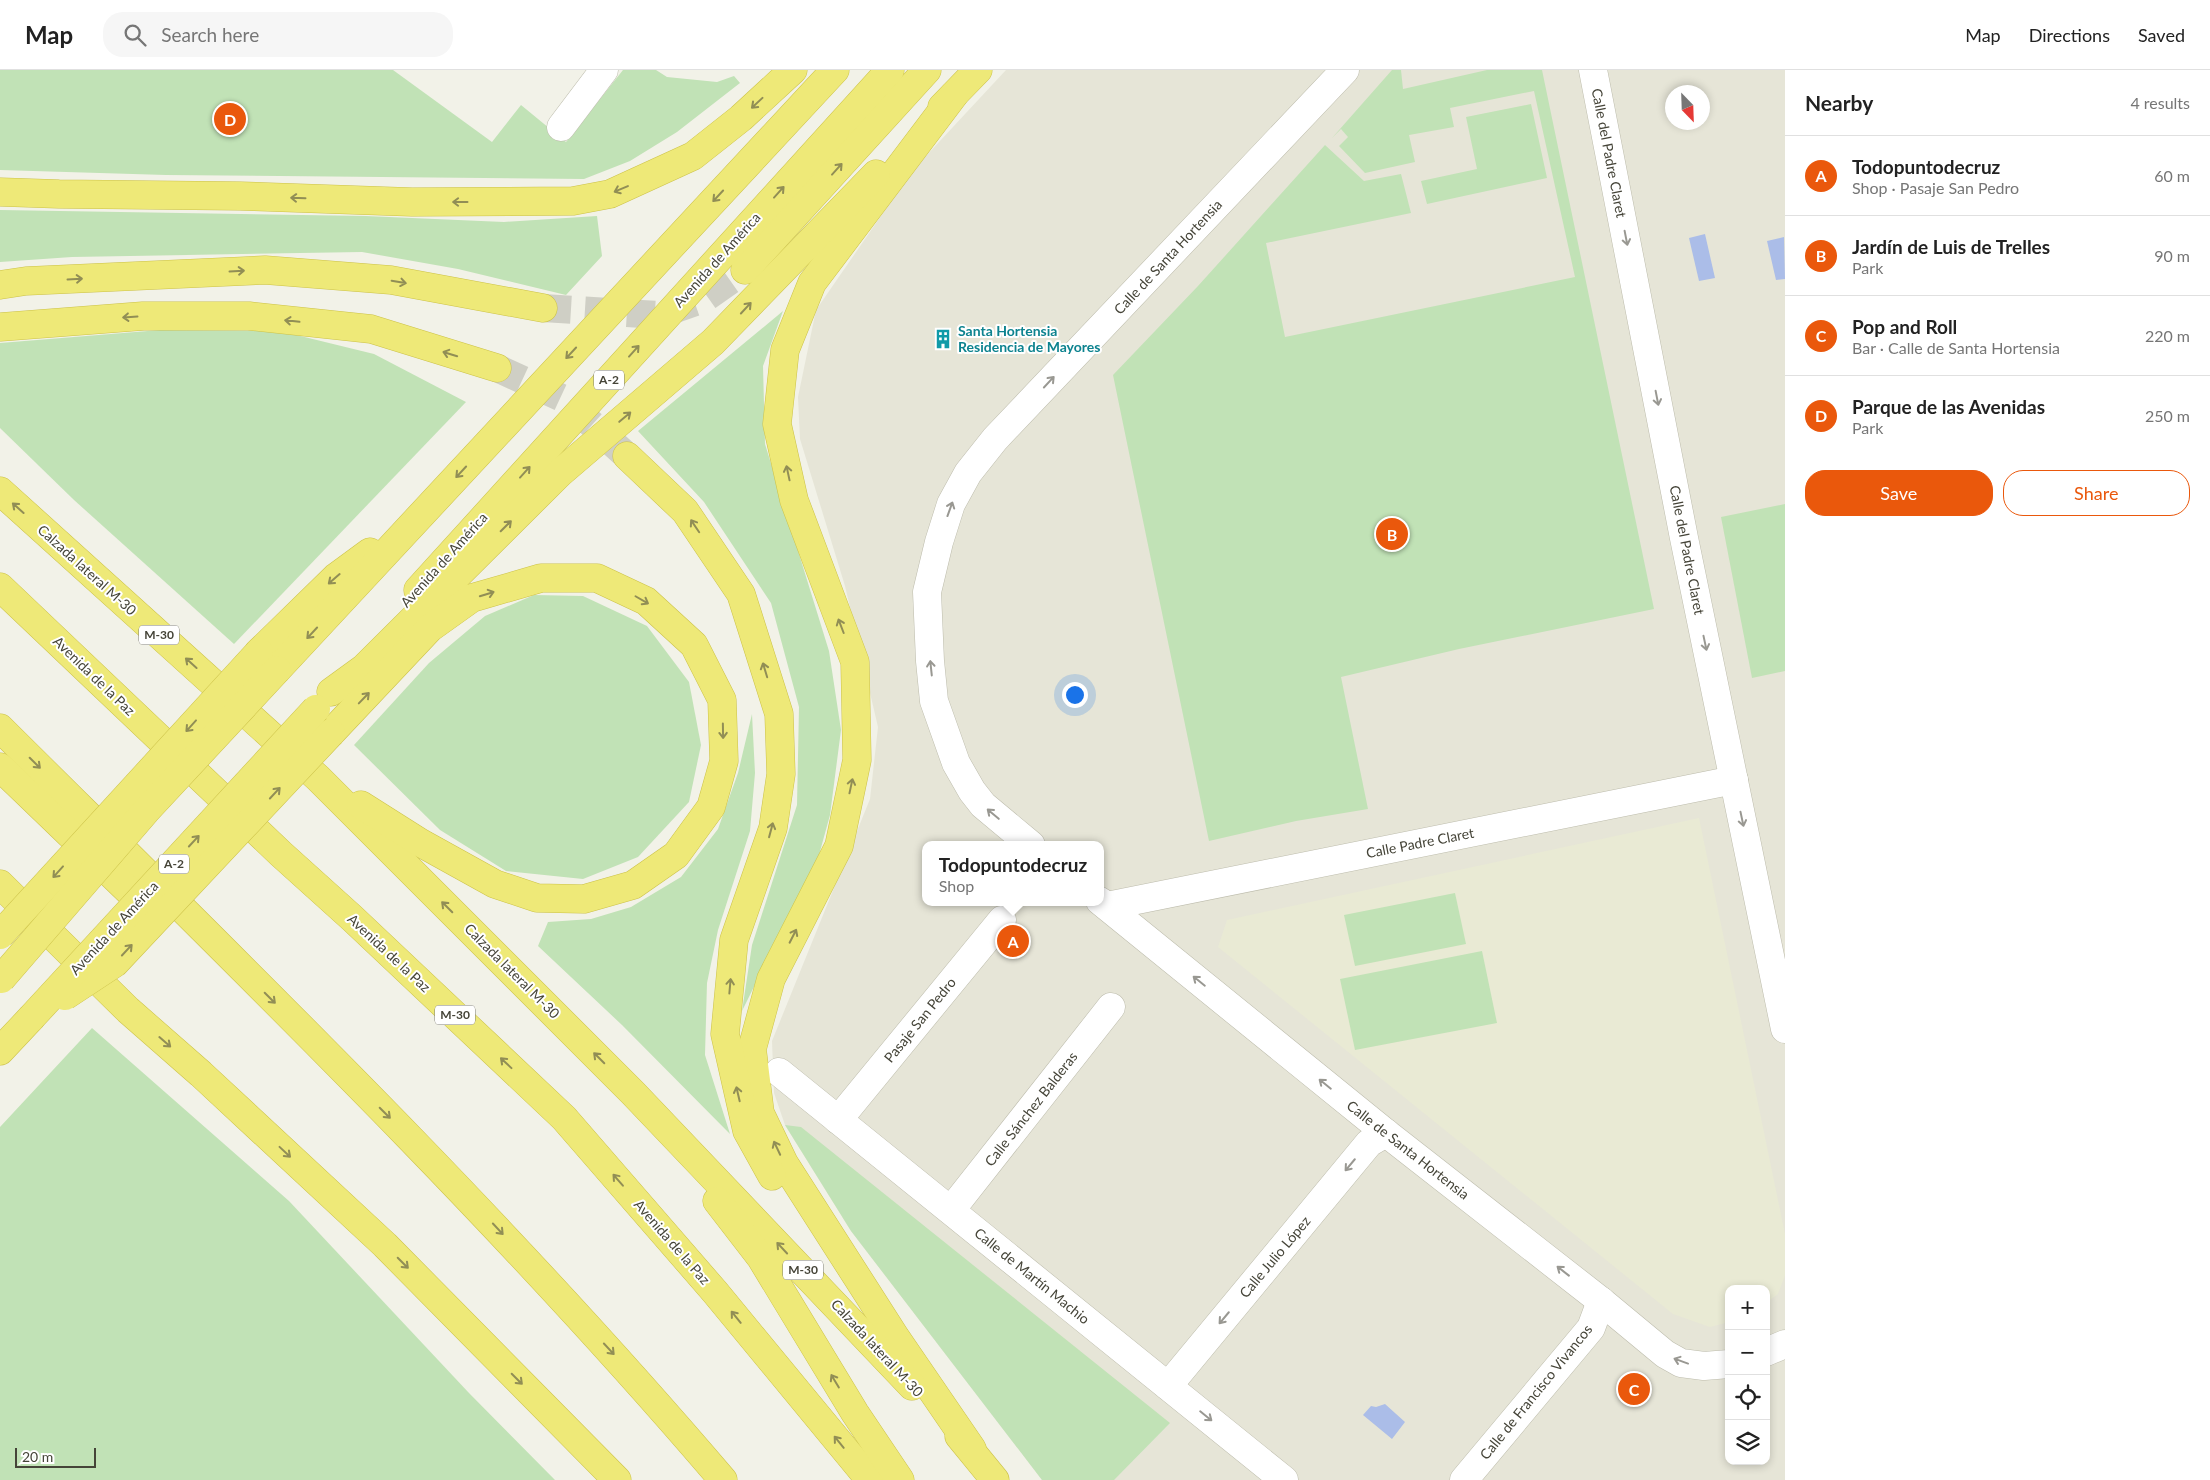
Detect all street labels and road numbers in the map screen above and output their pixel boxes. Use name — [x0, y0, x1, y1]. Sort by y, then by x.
street label: Calle del Padre Claret — [1589, 87, 1630, 219]
street label: Calle de Santa Hortensia — [1110, 196, 1225, 317]
street label: Avenida de América — [670, 209, 764, 311]
road number: A-2 — [594, 370, 624, 390]
street label: Calle del Padre Claret — [1667, 484, 1708, 616]
street label: Avenida de América — [397, 509, 491, 611]
street label: Calzada lateral M-30 — [34, 521, 140, 618]
road number: M-30 — [139, 626, 179, 644]
street label: Avenida de la Paz — [50, 632, 139, 719]
street label: Calle Padre Claret — [1365, 824, 1475, 861]
road number: A-2 — [159, 854, 189, 874]
street label: Avenida de América — [66, 877, 161, 978]
street label: Avenida de la Paz — [344, 910, 434, 995]
street label: Calzada lateral M-30 — [461, 920, 563, 1022]
street label: Pasaje San Pedro — [880, 974, 959, 1066]
road number: M-30 — [435, 1006, 475, 1024]
street label: Calle Sánchez Balderas — [981, 1048, 1081, 1169]
street label: Calle de Santa Hortensia — [1344, 1097, 1473, 1203]
street label: Avenida de la Paz — [631, 1196, 714, 1288]
street label: Calle Julio López — [1236, 1212, 1314, 1301]
street label: Calle de Martín Machio — [971, 1224, 1093, 1327]
road number: M-30 — [783, 1260, 823, 1280]
street label: Calzada lateral M-30 — [828, 1295, 927, 1400]
street label: Calle de Francisco Vivancos — [1476, 1321, 1595, 1463]

